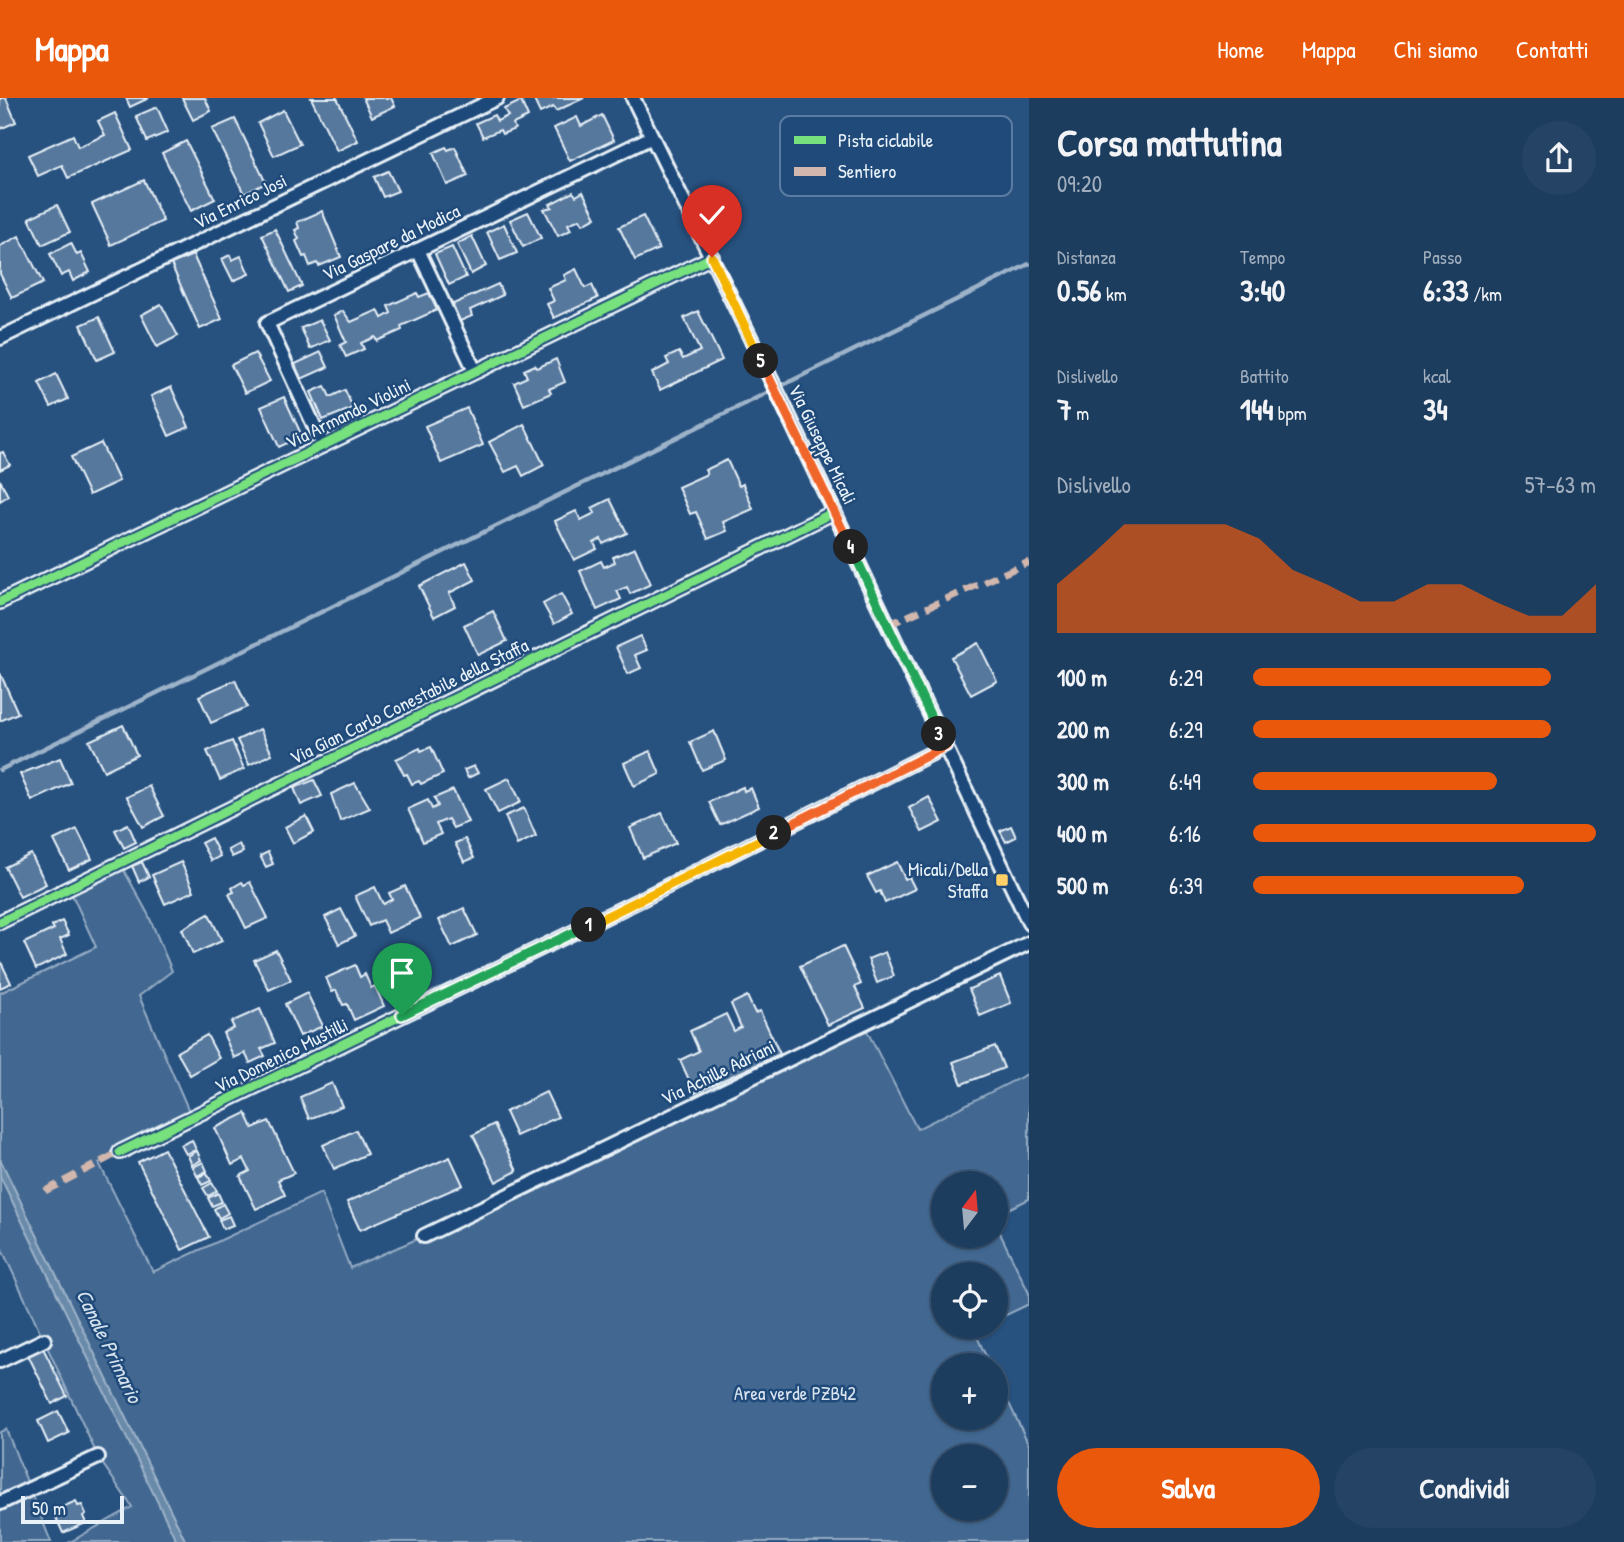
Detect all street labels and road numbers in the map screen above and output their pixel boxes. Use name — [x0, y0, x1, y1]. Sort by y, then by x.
street label: Via Enrico Josi — [189, 167, 291, 235]
street label: Via Gaspare da Modica — [318, 197, 465, 287]
street label: Via Armando Violini — [281, 371, 415, 455]
street label: Via Giuseppe Micali — [783, 380, 863, 508]
street label: Via Gian Carlo Conestabile della Staffa — [285, 632, 533, 770]
street label: Via Domenico Mustilli — [210, 1011, 352, 1099]
street label: Via Achille Adriani — [656, 1033, 780, 1111]

